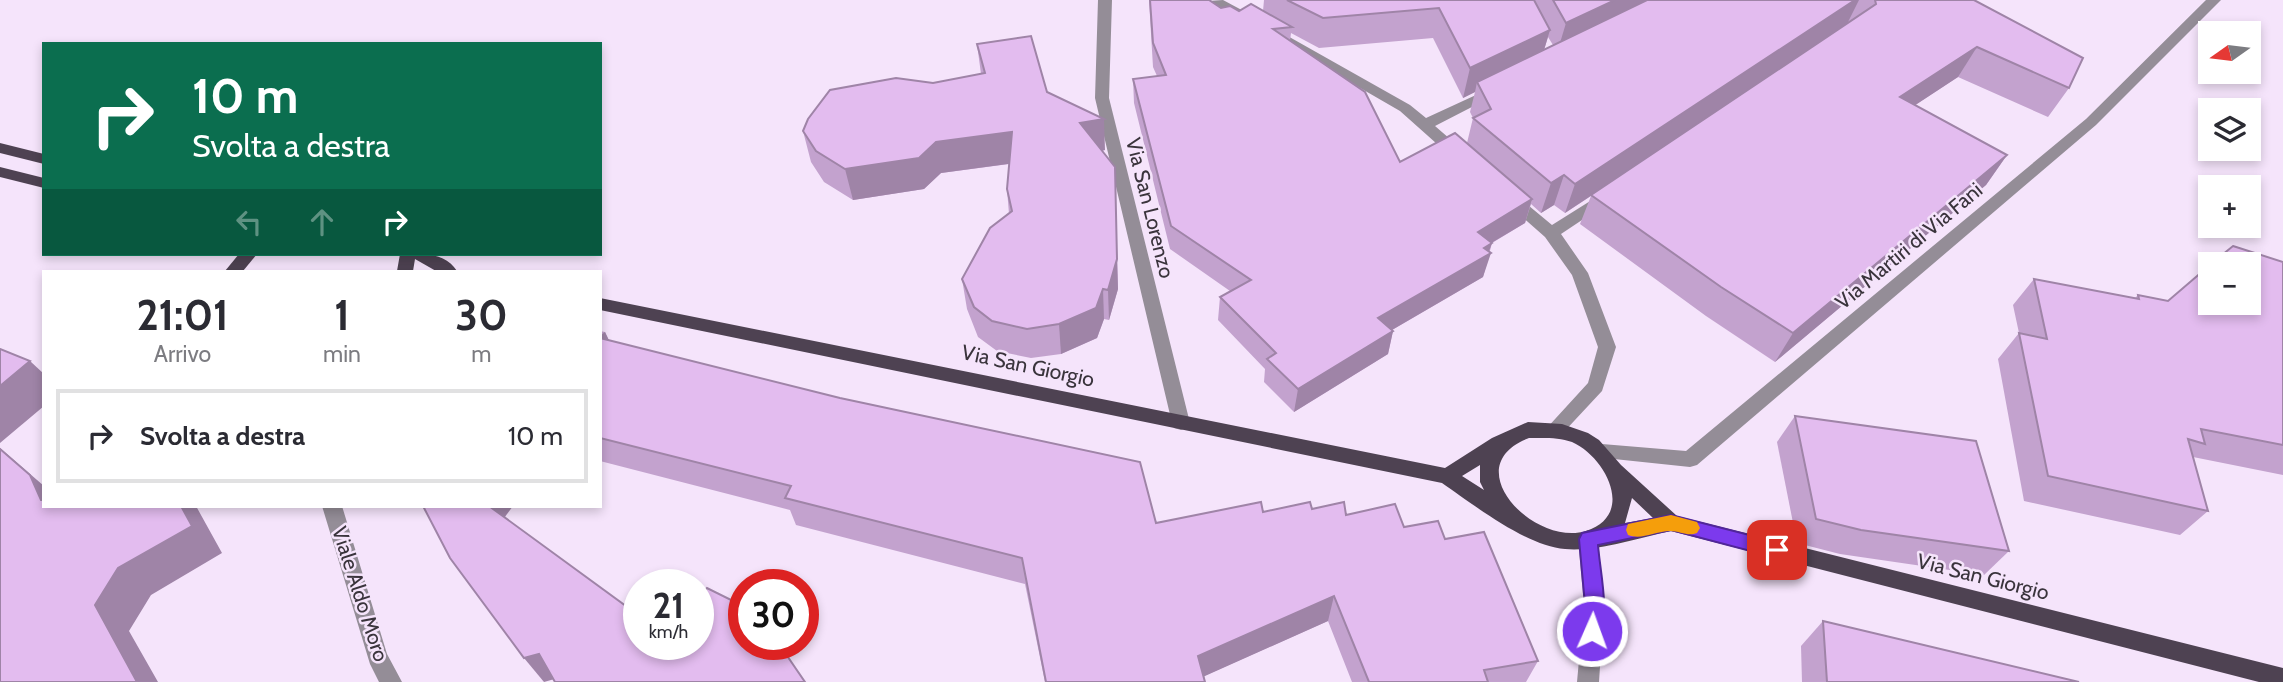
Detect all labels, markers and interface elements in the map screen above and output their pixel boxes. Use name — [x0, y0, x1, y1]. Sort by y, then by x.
north arrow — [2198, 21, 2261, 84]
map controls — [2198, 21, 2261, 315]
text: 10 m — [192, 66, 298, 125]
icon: right — [77, 70, 168, 161]
button: layers — [2198, 98, 2261, 161]
text: Svolta a destra — [192, 126, 390, 165]
street label: Via San Lorenzo — [1121, 135, 1180, 281]
button: + — [2198, 175, 2261, 238]
street label: Via Martiri di Via Fani — [1830, 177, 1987, 314]
icon: left — [230, 203, 268, 241]
icon: ahead — [303, 203, 341, 241]
icon: right — [376, 203, 414, 241]
button: − — [2198, 252, 2261, 315]
text: 21:01 — [136, 289, 229, 341]
text: 1 — [334, 289, 350, 341]
text: 30 — [455, 289, 508, 341]
street label: Via San Giorgio — [959, 339, 1097, 392]
text: Arrivo — [154, 340, 211, 368]
text: min — [323, 340, 361, 368]
text: m — [471, 340, 492, 368]
icon: right — [81, 417, 119, 455]
text: Svolta a destra — [140, 420, 305, 452]
text: 10 m — [508, 420, 563, 452]
pin — [1747, 520, 1807, 580]
street label: Viale Aldo Moro — [327, 523, 394, 664]
icon: arrive — [1758, 531, 1796, 569]
street label: Via San Giorgio — [1915, 548, 2052, 605]
speed limit sign: 30 — [728, 569, 819, 660]
text: 21 — [653, 584, 684, 627]
position arrow — [1555, 594, 1629, 668]
text: km/h — [649, 621, 688, 643]

